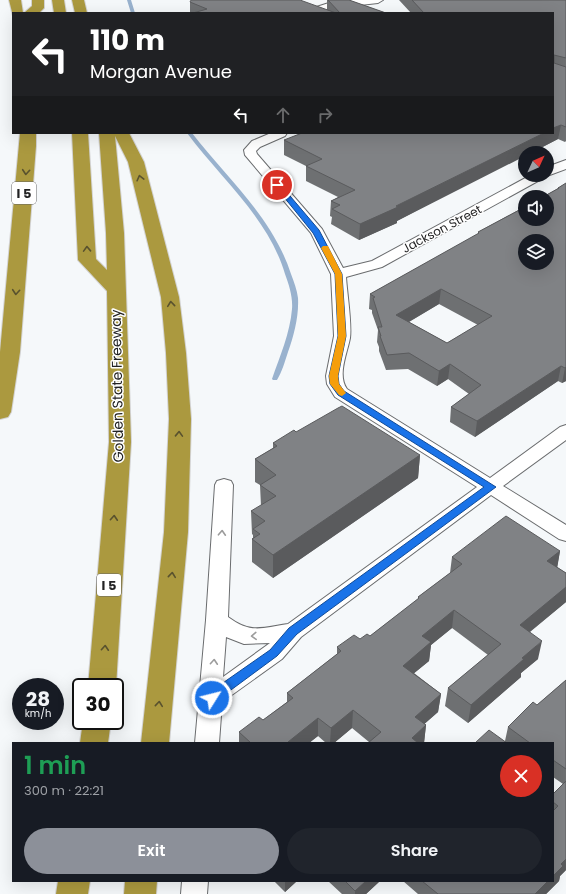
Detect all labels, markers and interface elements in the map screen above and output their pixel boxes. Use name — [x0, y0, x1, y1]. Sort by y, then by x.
text: 110 m — [90, 21, 165, 60]
icon: left — [24, 28, 76, 80]
text: Morgan Avenue — [90, 59, 232, 84]
icon: left — [230, 104, 252, 126]
icon: ahead — [272, 104, 294, 126]
icon: right — [314, 104, 336, 126]
north arrow — [518, 146, 554, 182]
map controls — [518, 146, 554, 270]
pin — [260, 168, 294, 202]
one-way arrow — [22, 169, 31, 175]
one-way arrow — [136, 174, 144, 181]
icon: arrive — [266, 174, 288, 196]
road number: I 5 — [12, 182, 36, 204]
button: sound — [518, 190, 554, 226]
street label: Jackson Street — [399, 200, 485, 257]
button: layers — [518, 234, 554, 270]
one-way arrow — [82, 246, 91, 252]
one-way arrow — [12, 289, 21, 295]
one-way arrow — [166, 301, 175, 307]
street label: Golden State Freeway — [106, 309, 128, 463]
one-way arrow — [175, 431, 183, 437]
one-way arrow — [110, 515, 119, 521]
one-way arrow — [217, 530, 226, 536]
one-way arrow — [167, 572, 176, 578]
road number: I 5 — [97, 574, 121, 596]
one-way arrow — [251, 631, 257, 640]
one-way arrow — [100, 645, 109, 651]
one-way arrow — [210, 659, 219, 665]
position arrow — [191, 677, 233, 719]
speed limit sign: 30 — [72, 678, 124, 730]
text: 28 — [26, 685, 50, 713]
one-way arrow — [154, 701, 163, 707]
text: km/h — [25, 706, 51, 721]
text: 1 min — [24, 749, 86, 782]
button: close — [500, 755, 542, 797]
text: 300 m · 22:21 — [24, 781, 104, 800]
button: Exit — [24, 828, 279, 874]
button: Share — [287, 828, 542, 874]

